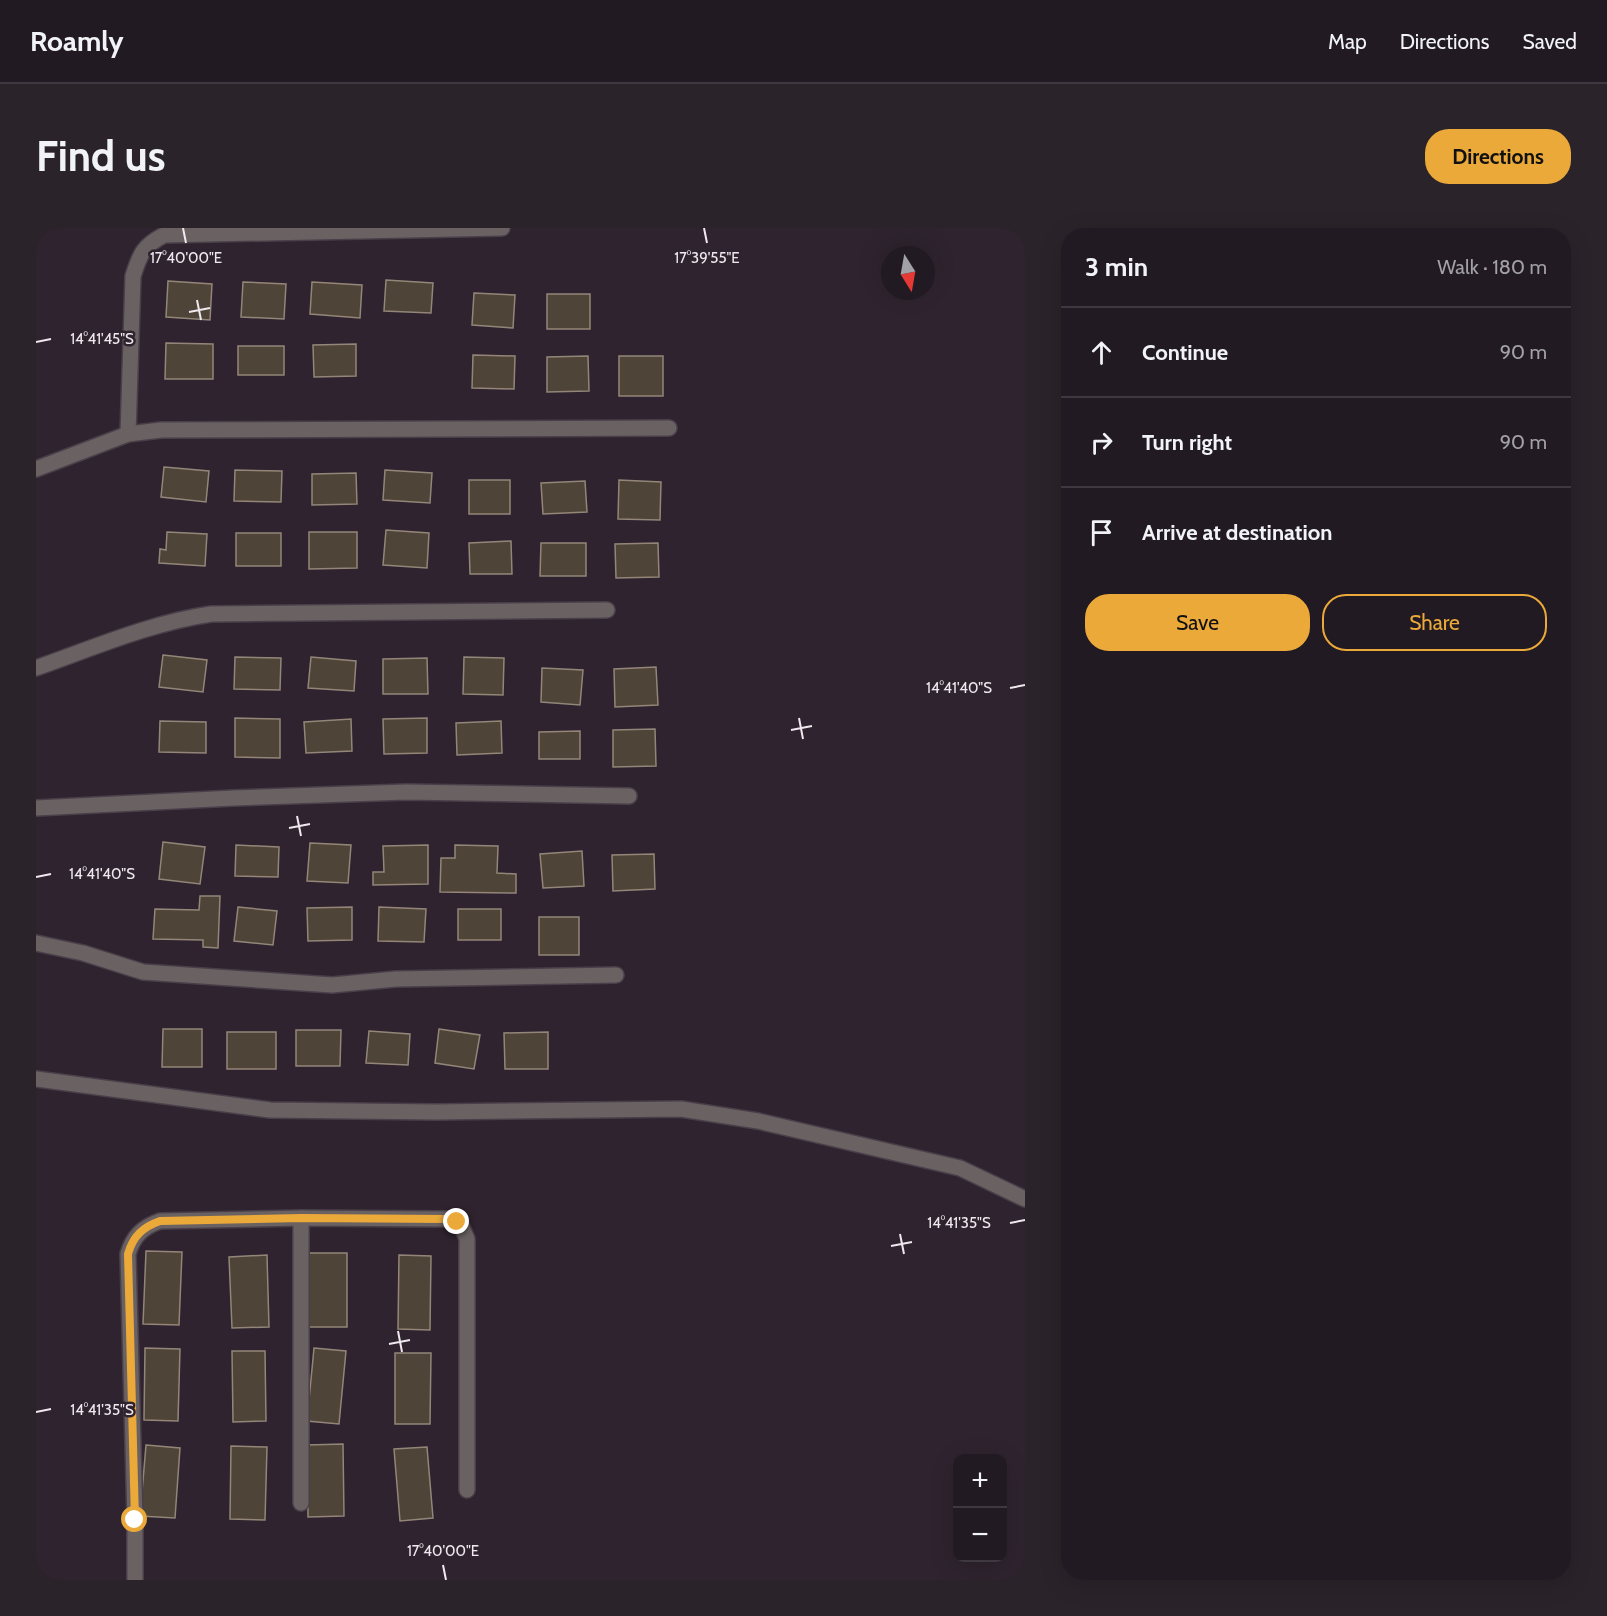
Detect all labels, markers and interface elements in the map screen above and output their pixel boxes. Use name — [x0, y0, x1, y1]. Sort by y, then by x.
text: Roamly — [30, 24, 124, 58]
text: Map — [1328, 29, 1367, 54]
text: Directions — [1400, 29, 1489, 54]
text: Saved — [1522, 29, 1577, 54]
button: Directions — [1425, 129, 1571, 184]
text: Find us — [36, 130, 165, 182]
north arrow — [881, 246, 935, 300]
text: 17°40'00"E — [150, 249, 222, 267]
text: 17°39'55"E — [674, 249, 740, 267]
text: 3 min — [1085, 251, 1148, 283]
text: Walk · 180 m — [1437, 255, 1547, 279]
text: 14°41'45"S — [70, 330, 134, 348]
icon: ahead — [1085, 336, 1118, 369]
text: Continue — [1142, 339, 1228, 366]
text: 90 m — [1500, 340, 1547, 364]
icon: right — [1085, 426, 1118, 459]
text: Turn right — [1142, 429, 1232, 456]
text: 90 m — [1500, 430, 1547, 454]
icon: arrive — [1085, 516, 1118, 549]
text: Arrive at destination — [1142, 519, 1332, 546]
button: Save — [1085, 594, 1310, 651]
button: Share — [1322, 594, 1547, 651]
text: 14°41'40"S — [926, 679, 992, 697]
text: 14°41'40"S — [69, 865, 135, 883]
route end — [443, 1208, 469, 1234]
text: 14°41'35"S — [927, 1214, 991, 1232]
text: 14°41'35"S — [70, 1401, 134, 1419]
map controls — [953, 1454, 1007, 1562]
button: + — [953, 1454, 1007, 1508]
route start — [121, 1506, 147, 1532]
button: − — [953, 1508, 1007, 1562]
text: 17°40'00"E — [407, 1542, 479, 1560]

